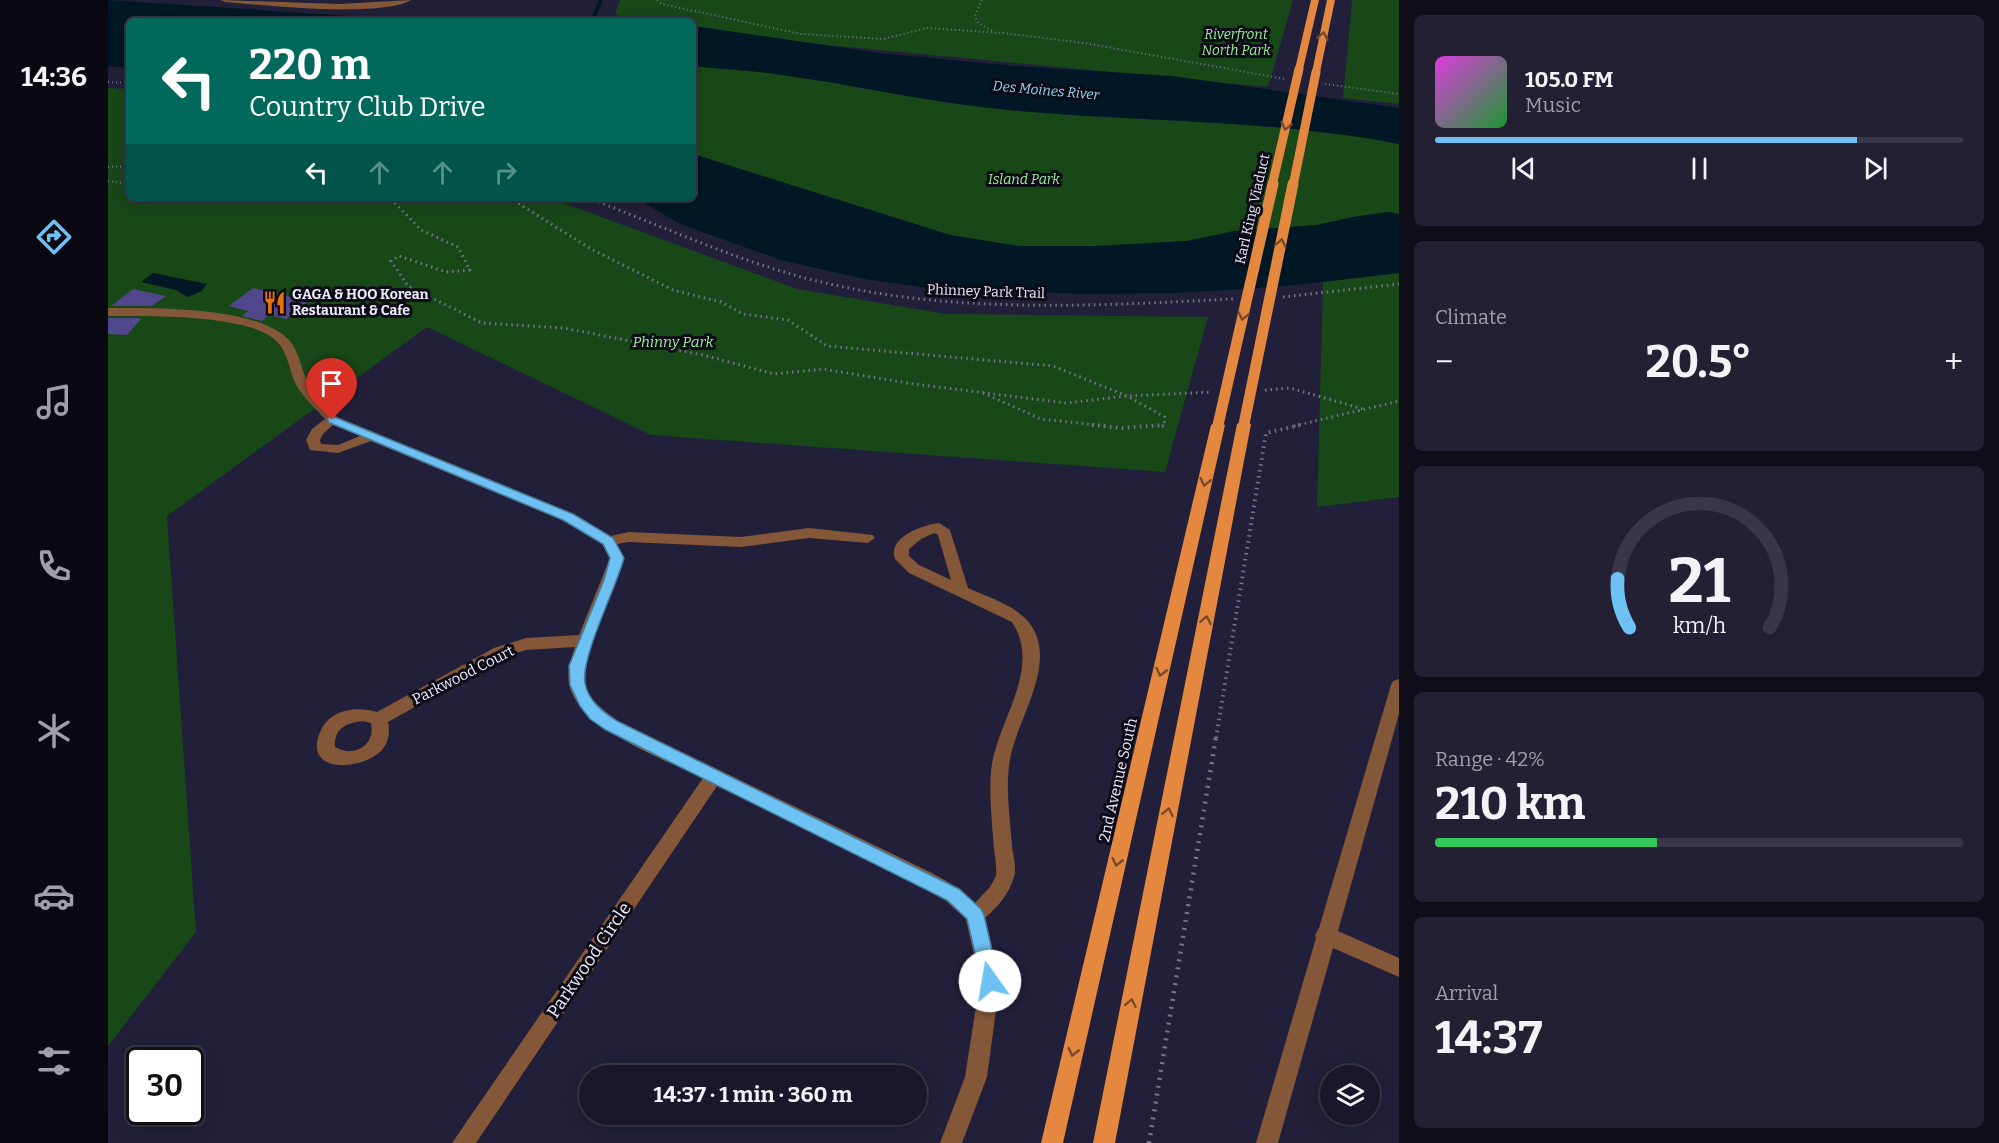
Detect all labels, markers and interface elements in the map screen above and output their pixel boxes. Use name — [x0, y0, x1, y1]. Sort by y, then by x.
park label: Riverfront North Park — [1202, 26, 1271, 59]
one-way arrow — [1316, 31, 1329, 41]
text: 220 m — [249, 40, 371, 90]
icon: left — [150, 42, 228, 120]
text: 14:36 — [21, 61, 87, 93]
text: 105.0 FM — [1525, 66, 1613, 93]
water label: Des Moines River — [992, 77, 1101, 104]
text: Country Club Drive — [249, 91, 486, 123]
text: Music — [1525, 93, 1581, 117]
one-way arrow — [1281, 121, 1294, 131]
street label: Karl King Viaduct — [1232, 152, 1273, 266]
icon: previous — [1507, 152, 1540, 185]
icon: pause — [1683, 152, 1716, 185]
icon: next — [1859, 152, 1892, 185]
icon: left — [300, 156, 333, 189]
icon: ahead — [363, 156, 396, 189]
icon: ahead — [426, 156, 459, 189]
icon: right — [489, 156, 522, 189]
park label: Island Park — [988, 171, 1060, 188]
icon: directions — [33, 216, 75, 258]
one-way arrow — [1274, 238, 1287, 248]
street label: Phinney Park Trail — [927, 281, 1045, 302]
place label: GAGA & HOO Korean Restaurant & Cafe — [292, 286, 429, 319]
restaurant icon: GAGA & HOO Korean Restaurant & Cafe — [261, 289, 287, 315]
text: Climate — [1435, 305, 1507, 329]
one-way arrow — [1237, 311, 1250, 321]
park label: Phinny Park — [632, 333, 714, 351]
text: 20.5° — [1646, 335, 1752, 389]
text: − — [1435, 342, 1453, 382]
text: + — [1944, 342, 1963, 382]
pin — [306, 358, 357, 420]
icon: arrive — [315, 367, 348, 400]
icon: music — [33, 381, 75, 423]
one-way arrow — [1200, 477, 1213, 487]
icon: phone — [33, 545, 75, 587]
text: 21 — [1668, 545, 1730, 620]
text: km/h — [1672, 614, 1726, 640]
one-way arrow — [1199, 616, 1212, 626]
street label: Parkwood Court — [409, 641, 517, 708]
one-way arrow — [1156, 667, 1169, 677]
icon: climate — [33, 710, 75, 752]
street label: 2nd Avenue South — [1095, 716, 1141, 844]
text: Range · 42% — [1435, 747, 1545, 771]
text: 210 km — [1435, 777, 1586, 831]
one-way arrow — [1161, 807, 1174, 817]
one-way arrow — [1112, 857, 1125, 867]
icon: car — [33, 875, 75, 917]
street label: Parkwood Circle — [542, 898, 636, 1022]
position arrow — [958, 949, 1022, 1013]
text: Arrival — [1435, 981, 1498, 1005]
one-way arrow — [1124, 998, 1137, 1008]
text: 14:37 — [1435, 1011, 1542, 1065]
icon: filters — [33, 1040, 75, 1082]
speed limit sign: 30 — [126, 1047, 204, 1125]
one-way arrow — [1068, 1047, 1081, 1057]
map controls — [1320, 1065, 1380, 1125]
button: layers — [1320, 1065, 1380, 1125]
text: 14:37 · 1 min · 360 m — [654, 1081, 852, 1108]

